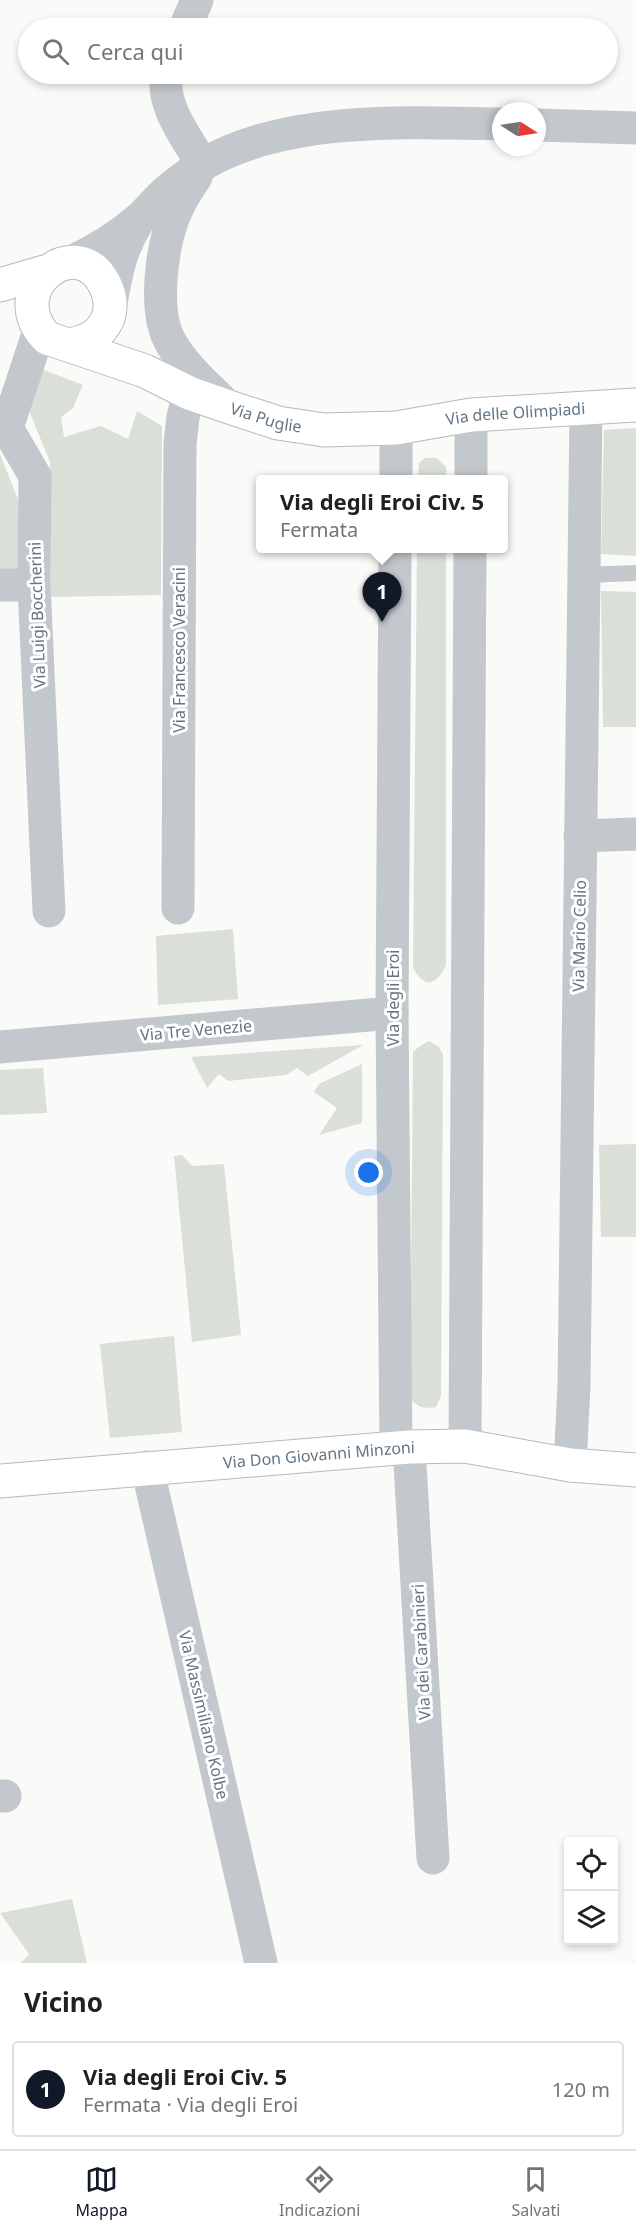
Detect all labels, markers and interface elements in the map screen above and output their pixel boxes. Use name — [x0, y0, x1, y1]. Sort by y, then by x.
search box — [18, 18, 618, 84]
icon: search — [39, 35, 72, 68]
text: Cerca qui — [87, 36, 183, 66]
north arrow — [492, 102, 546, 156]
street label: Via Puglie — [227, 397, 303, 437]
street label: Via delle Olimpiadi — [444, 397, 586, 430]
popup — [256, 475, 508, 553]
text: Via degli Eroi Civ. 5 — [280, 486, 484, 516]
text: Fermata — [280, 516, 358, 543]
street label: Via Luigi Boccherini — [23, 541, 51, 689]
street label: Via Francesco Veracini — [168, 567, 190, 733]
pin: 1 — [362, 572, 401, 622]
street label: Via Mario Celio — [567, 880, 591, 992]
street label: Via degli Eroi — [382, 950, 404, 1046]
street label: Via Tre Venezie — [139, 1014, 253, 1046]
your location — [354, 1158, 383, 1187]
street label: Via Don Giovanni Minzoni — [222, 1436, 415, 1473]
street label: Via dei Carabinieri — [406, 1583, 436, 1721]
street label: Via Massimiliano Kolbe — [174, 1629, 234, 1801]
map controls — [564, 1837, 618, 1945]
button: locate — [564, 1837, 618, 1891]
button: layers — [564, 1891, 618, 1945]
text: Vicino — [24, 1984, 103, 2020]
text: Via degli Eroi Civ. 5 — [83, 2061, 287, 2091]
text: 1 — [40, 2076, 51, 2103]
text: 120 m — [552, 2076, 610, 2103]
text: Fermata · Via degli Eroi — [83, 2091, 298, 2118]
tab: Mappa — [76, 2163, 128, 2221]
tab: Indicazioni — [279, 2163, 360, 2221]
tab: Salvati — [511, 2163, 560, 2221]

